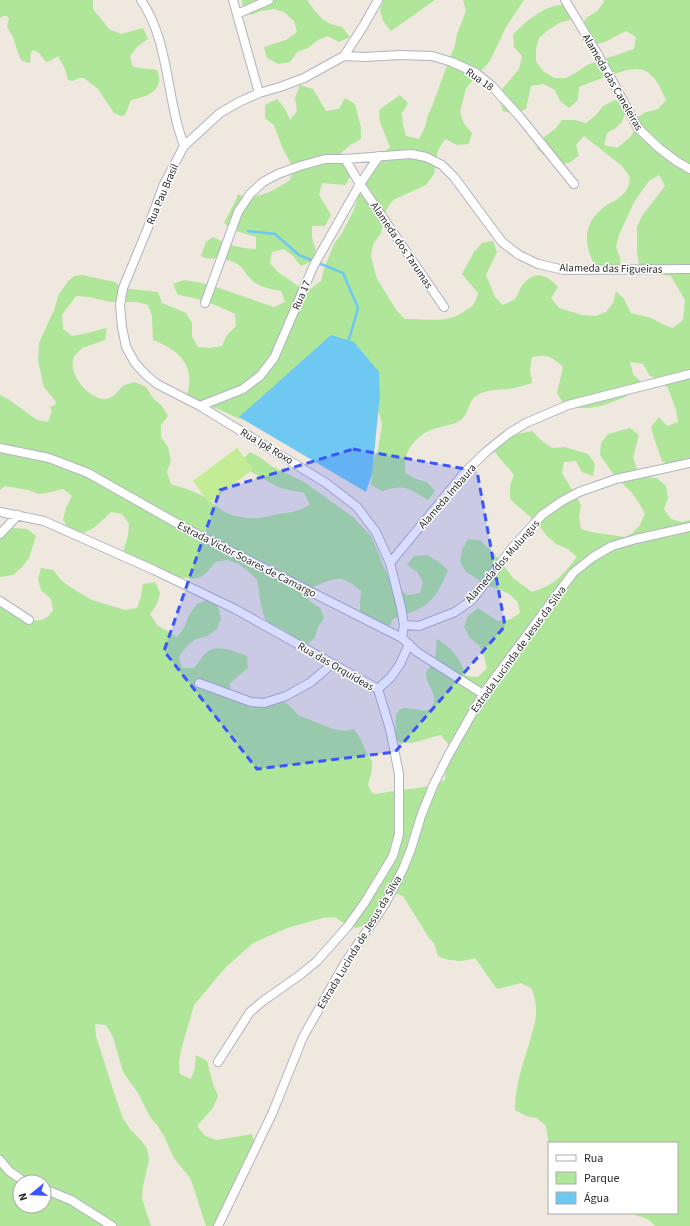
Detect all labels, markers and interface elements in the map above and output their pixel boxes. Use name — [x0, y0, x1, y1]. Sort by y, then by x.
street label: Alameda das Caneleiras — [579, 31, 647, 134]
street label: Rua 18 — [463, 64, 497, 95]
street label: Rua Pau Brasil — [143, 161, 182, 227]
street label: Alameda dos Tarumas — [367, 199, 436, 292]
street label: Alameda das Figueiras — [559, 260, 663, 277]
street label: Rua 17 — [289, 278, 314, 312]
street label: Rua Ipê Roxo — [237, 425, 296, 468]
street label: Alameda Imbaura — [415, 461, 480, 532]
street label: Alameda dos Mulungus — [462, 516, 543, 606]
street label: Estrada Victor Soares de Camargo — [175, 518, 319, 601]
street label: Estrada Lucinda de Jesus da Silva — [467, 583, 570, 716]
street label: Rua das Orquídeas — [295, 638, 377, 695]
street label: Estrada Lucinda de Jesus da Silva — [314, 873, 405, 1012]
legend — [548, 1142, 678, 1214]
text: Rua — [584, 1150, 603, 1167]
text: Parque — [584, 1170, 620, 1187]
north arrow — [12, 1174, 52, 1214]
text: Água — [584, 1190, 609, 1207]
text: N — [15, 1191, 31, 1203]

